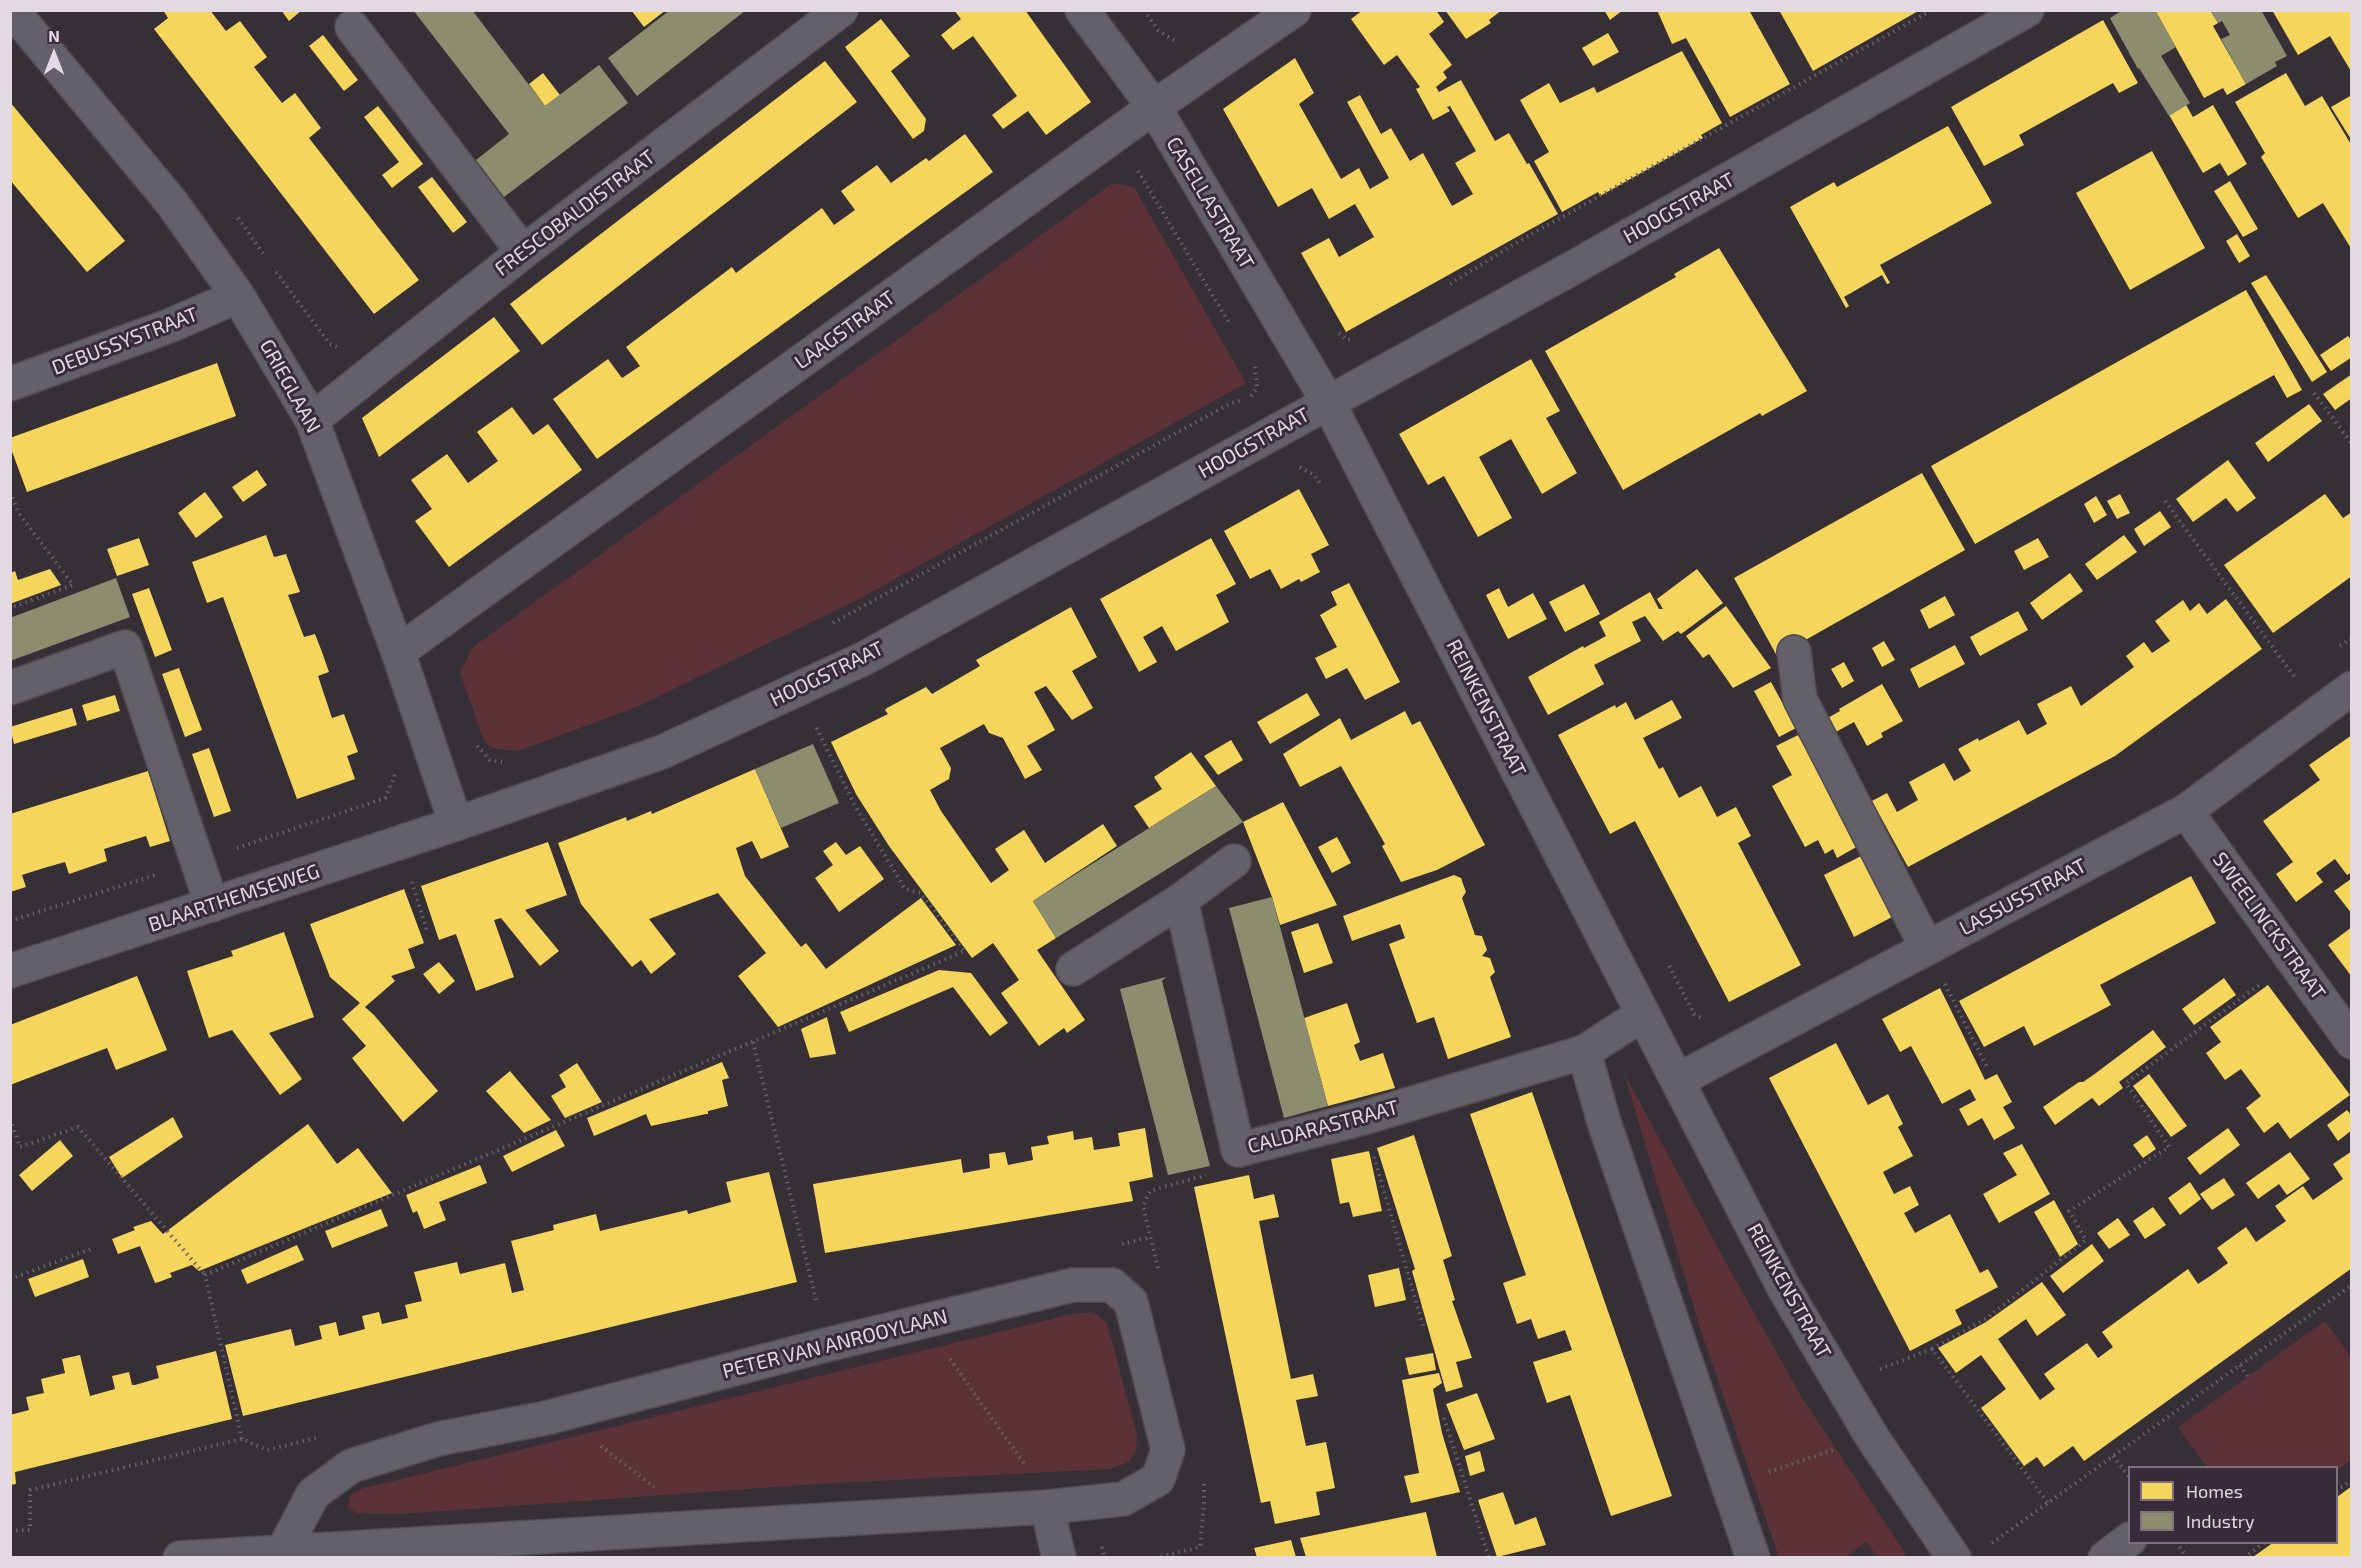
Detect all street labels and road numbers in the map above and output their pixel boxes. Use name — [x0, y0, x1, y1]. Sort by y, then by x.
street label: CASELLASTRAAT — [1161, 133, 1259, 273]
street label: FRESCOBALDISTRAAT — [490, 145, 660, 281]
street label: HOOGSTRAAT — [1619, 168, 1739, 248]
street label: LAAGSTRAAT — [790, 286, 900, 374]
street label: DEBUSSYSTRAAT — [49, 302, 201, 380]
street label: GRIEGLAAN — [255, 335, 325, 437]
street label: HOOGSTRAAT — [1194, 403, 1314, 483]
street label: HOOGSTRAAT — [766, 636, 888, 712]
street label: REINKENSTRAAT — [1441, 636, 1531, 780]
street label: SWEELINCKSTRAAT — [2208, 848, 2330, 1004]
street label: LASSUSSTRAAT — [1955, 853, 2091, 941]
street label: BLAARTHEMSEWEG — [145, 859, 323, 937]
street label: CALDARASTRAAT — [1245, 1095, 1401, 1159]
street label: REINKENSTRAAT — [1742, 1219, 1836, 1363]
street label: PETER VAN ANROOYLAAN — [720, 1304, 950, 1384]

